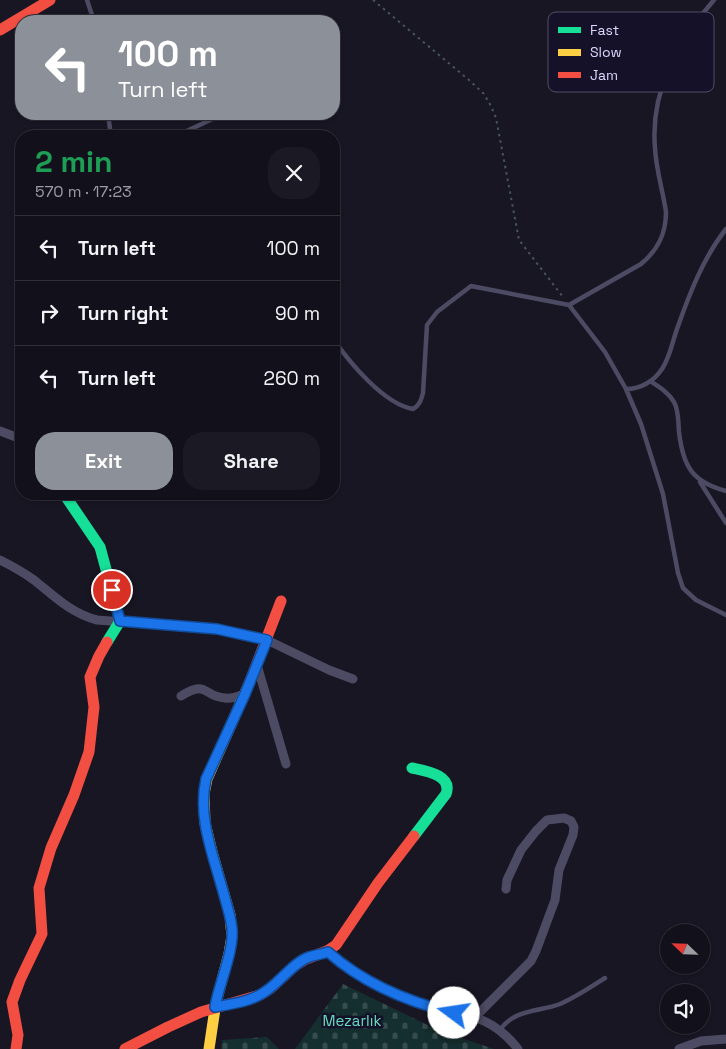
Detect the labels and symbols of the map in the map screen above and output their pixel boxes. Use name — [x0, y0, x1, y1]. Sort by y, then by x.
legend — [548, 12, 714, 92]
text: Fast — [590, 21, 619, 39]
text: Slow — [590, 43, 622, 61]
text: Jam — [590, 66, 618, 84]
pin — [91, 569, 133, 611]
north arrow — [660, 924, 710, 974]
position arrow — [427, 986, 479, 1038]
park label: Mezarlık — [322, 1011, 382, 1030]

